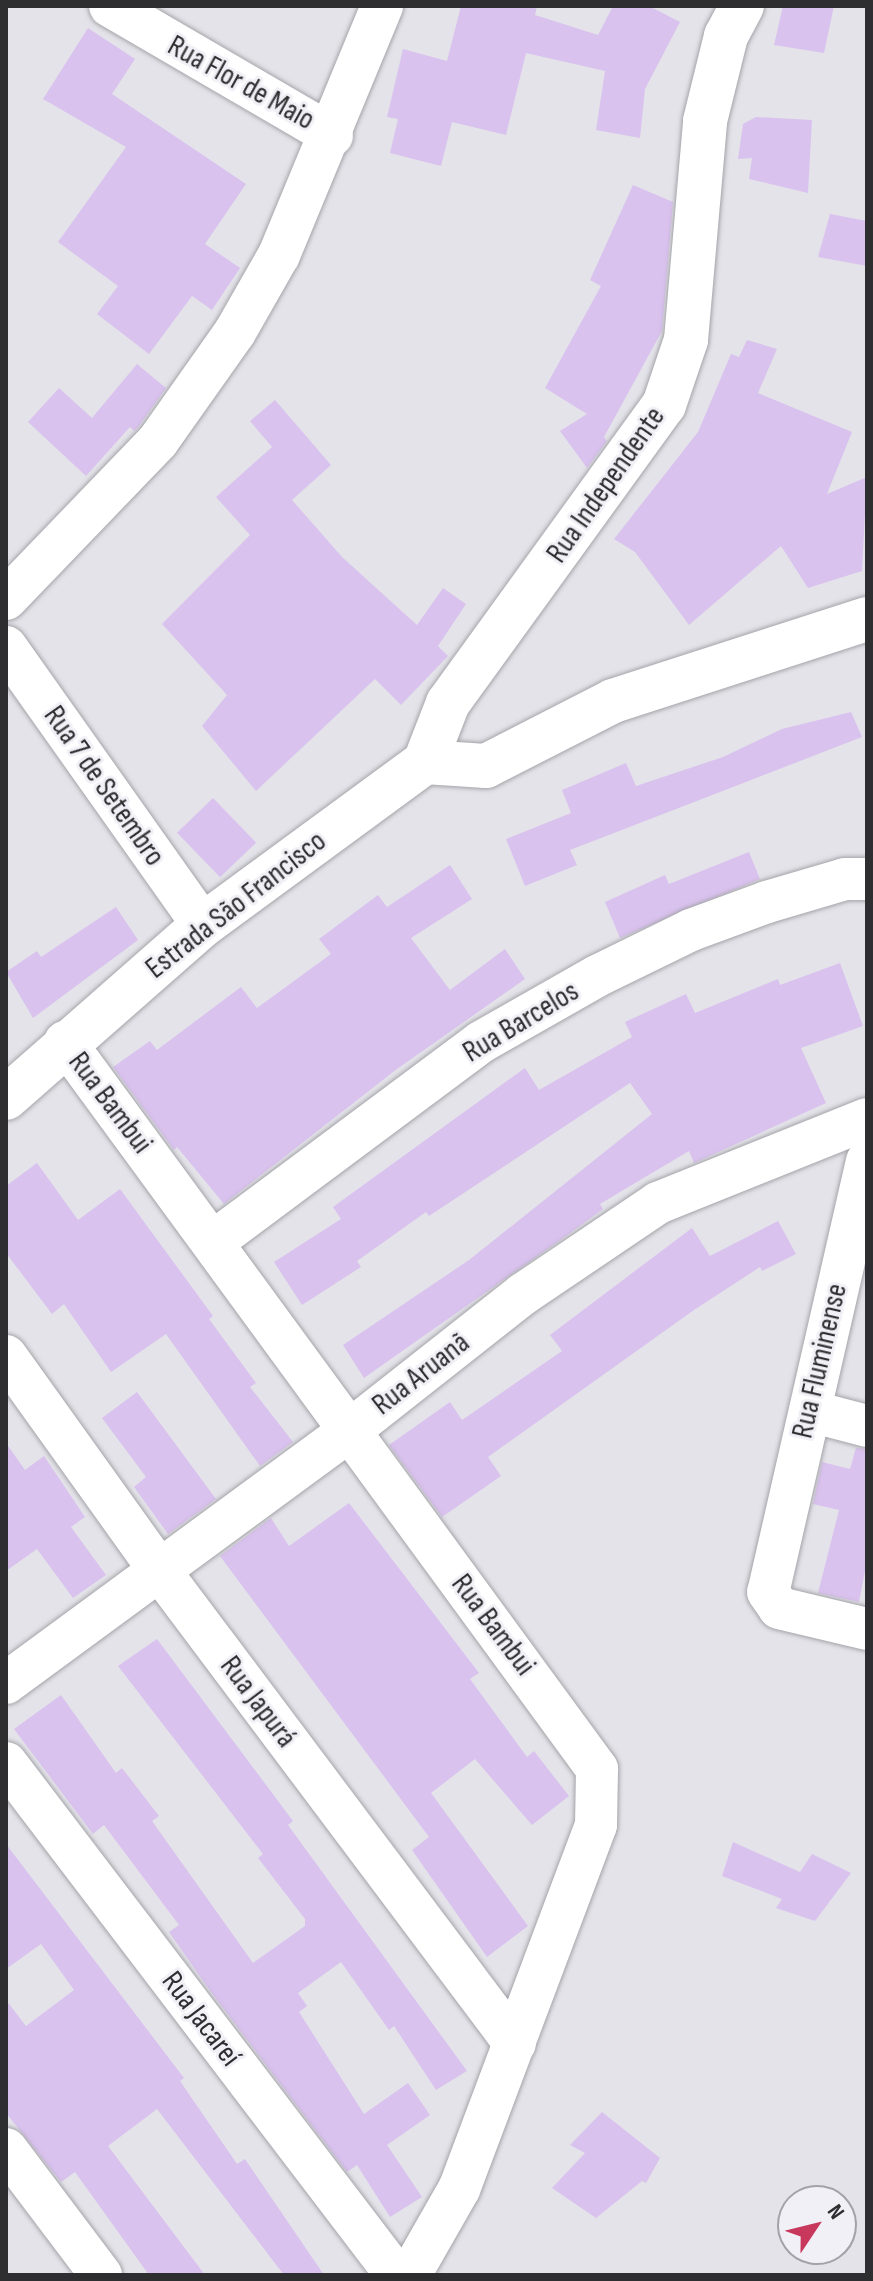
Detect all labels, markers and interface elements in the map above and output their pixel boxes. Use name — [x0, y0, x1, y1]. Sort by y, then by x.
street label: Rua Flor de Maio — [161, 28, 321, 138]
street label: Rua Independente — [539, 400, 673, 570]
street label: Rua 7 de Setembro — [36, 699, 172, 873]
street label: Estrada São Francisco — [139, 823, 333, 987]
street label: Rua Barcelos — [457, 973, 585, 1071]
street label: Rua Bambui — [60, 1045, 160, 1161]
street label: Rua Fluminense — [785, 1280, 855, 1442]
street label: Rua Aruanã — [365, 1325, 477, 1423]
street label: Rua Bambui — [443, 1567, 543, 1683]
street label: Rua Japurá — [212, 1649, 304, 1755]
street label: Rua Jacareí — [154, 1965, 248, 2073]
north arrow — [777, 2185, 857, 2265]
text: N — [821, 2200, 850, 2225]

